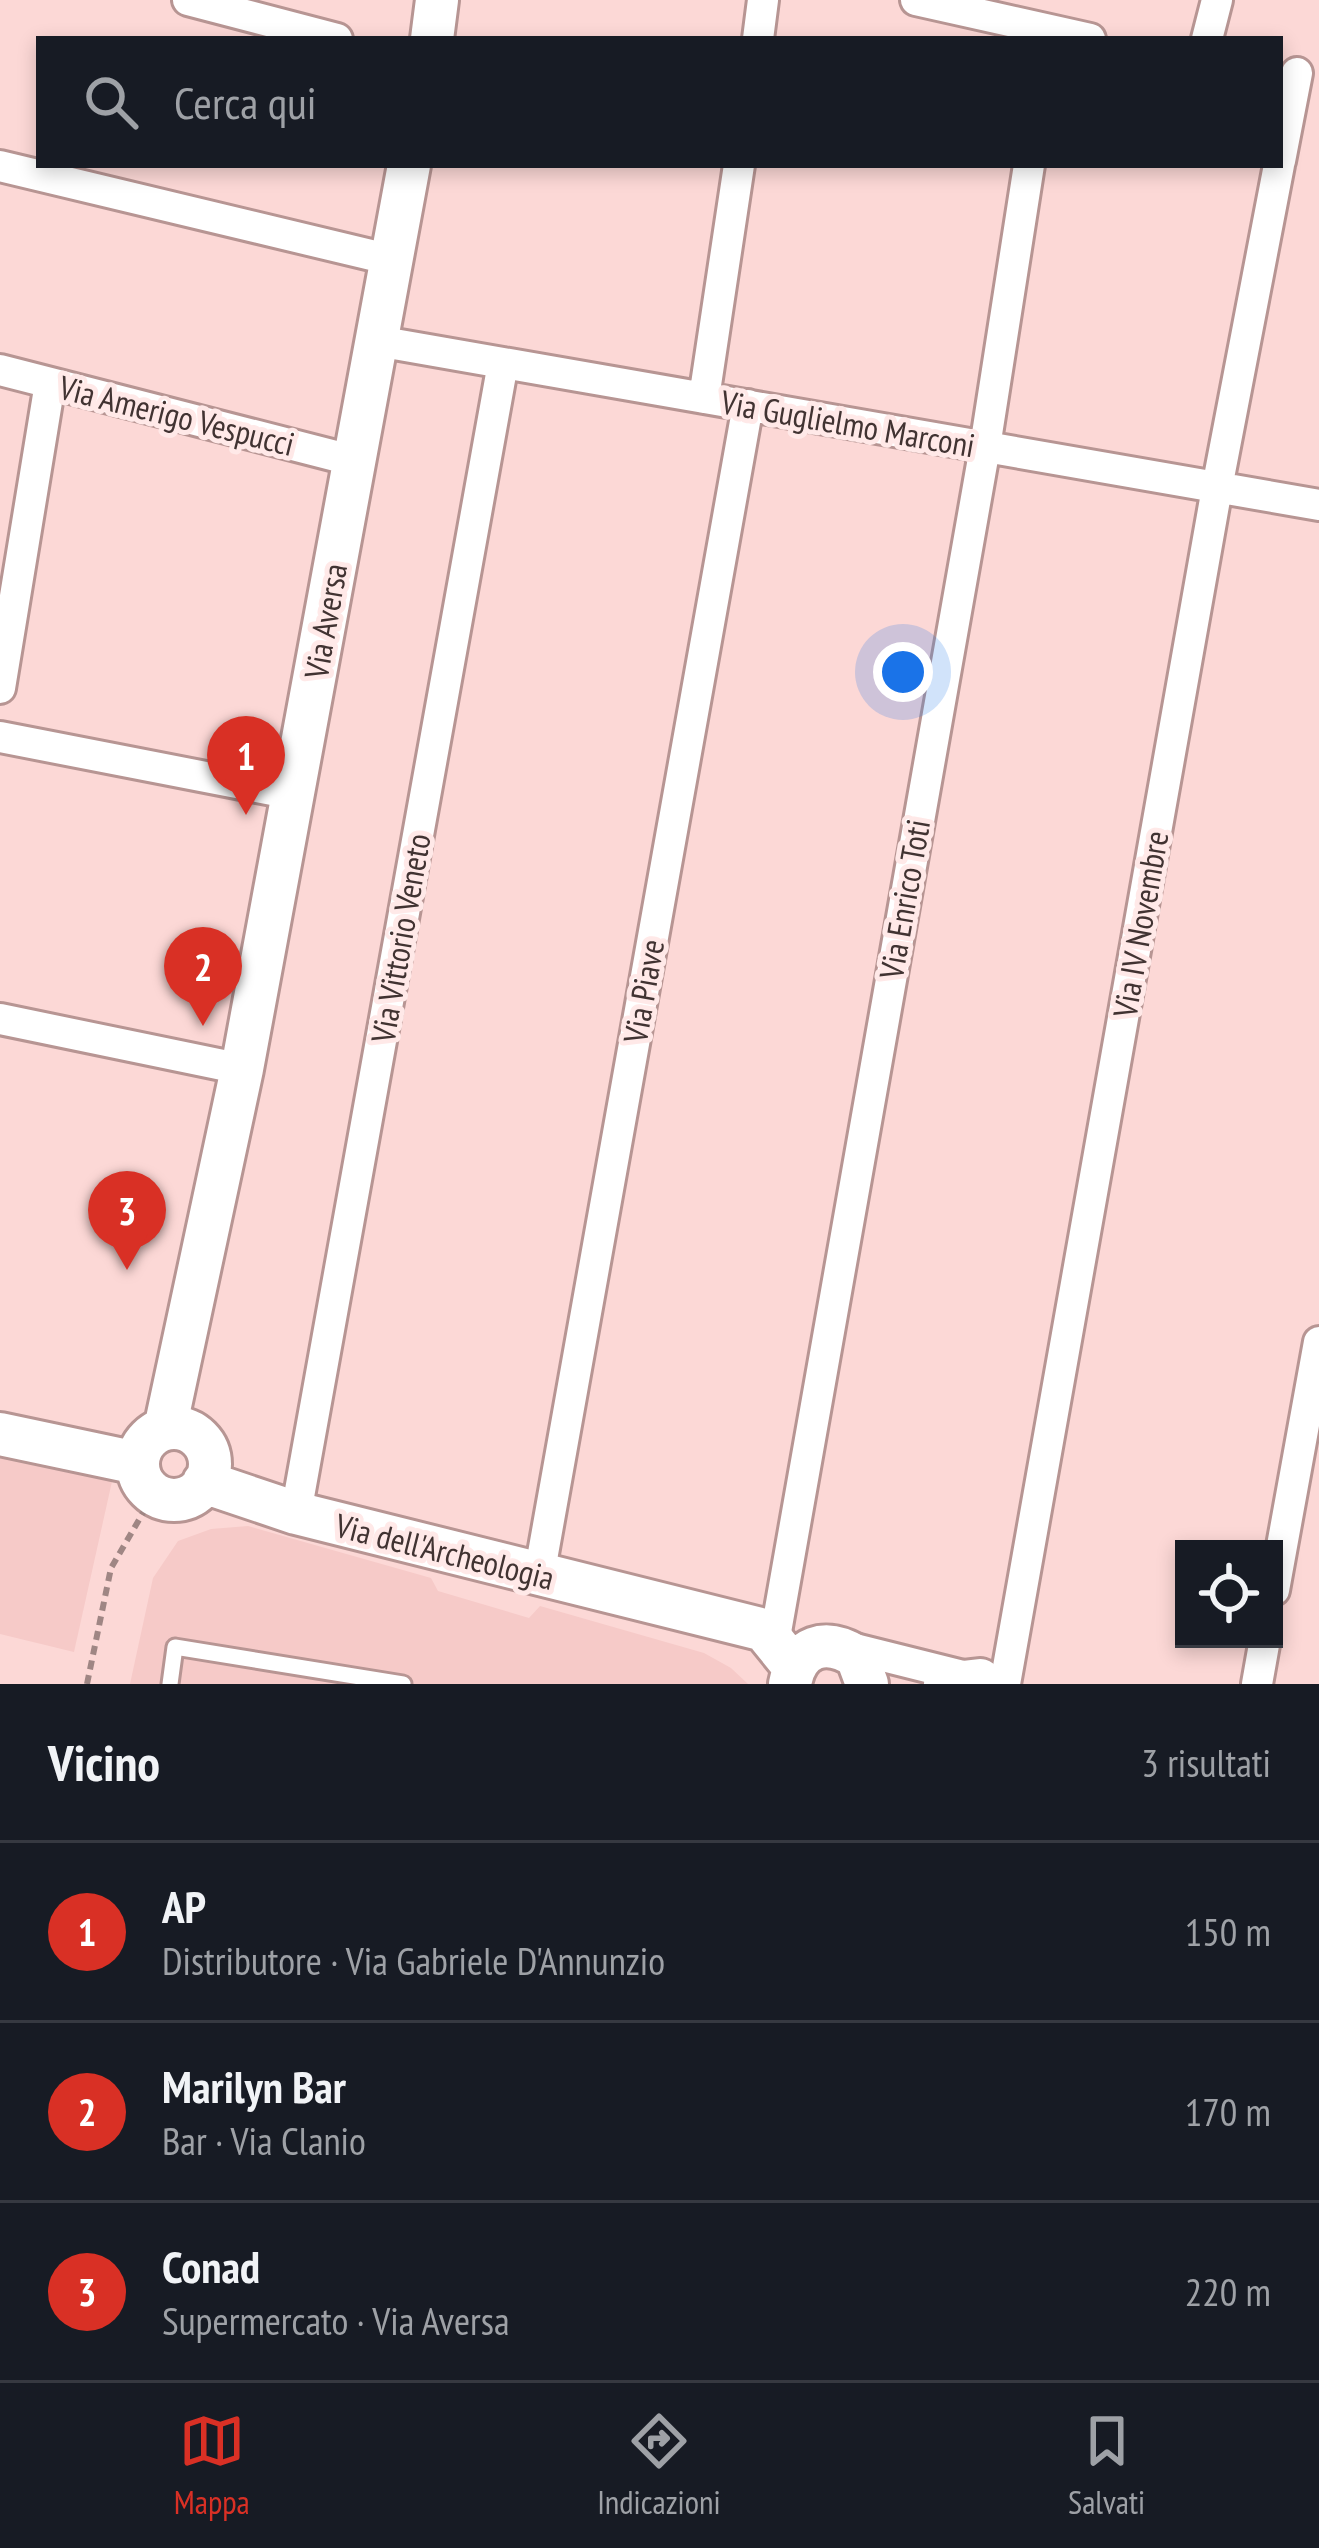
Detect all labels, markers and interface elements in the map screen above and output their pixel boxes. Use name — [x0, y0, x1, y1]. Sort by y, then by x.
search box — [36, 36, 1283, 168]
icon: search — [78, 69, 144, 135]
text: Cerca qui — [174, 73, 317, 131]
street label: Via Amerigo Vespucci — [54, 365, 299, 465]
street label: Via Guglielmo Marconi — [717, 379, 978, 466]
street label: Via Aversa — [294, 560, 356, 683]
your location — [873, 642, 933, 702]
pin: 1 — [207, 716, 285, 815]
street label: Via Enrico Toti — [869, 816, 939, 983]
street label: Via IV Novembre — [1102, 827, 1178, 1021]
street label: Via Vittorio Veneto — [360, 830, 440, 1047]
pin: 2 — [164, 927, 242, 1026]
street label: Via Piave — [613, 936, 673, 1047]
pin: 3 — [88, 1171, 166, 1270]
street label: Via dell'Archeologia — [330, 1503, 559, 1599]
map controls — [1175, 1540, 1283, 1648]
button: locate — [1175, 1540, 1283, 1648]
text: Vicino — [48, 1729, 160, 1795]
text: 3 risultati — [1141, 1737, 1271, 1788]
text: AP — [162, 1877, 206, 1935]
text: 1 — [78, 1906, 96, 1957]
text: 150 m — [1185, 1906, 1271, 1957]
text: Distributore · Via Gabriele D'Annunzio — [162, 1935, 665, 1986]
text: Marilyn Bar — [162, 2057, 346, 2115]
text: 2 — [78, 2086, 96, 2137]
text: 170 m — [1185, 2086, 1271, 2137]
text: Bar · Via Clanio — [162, 2115, 366, 2166]
text: Conad — [162, 2237, 260, 2295]
text: 3 — [78, 2266, 96, 2317]
text: 220 m — [1185, 2266, 1271, 2317]
text: Supermercato · Via Aversa — [162, 2295, 510, 2346]
tab: Mappa — [174, 2408, 250, 2523]
tab: Indicazioni — [597, 2408, 721, 2523]
tab: Salvati — [1068, 2408, 1145, 2523]

